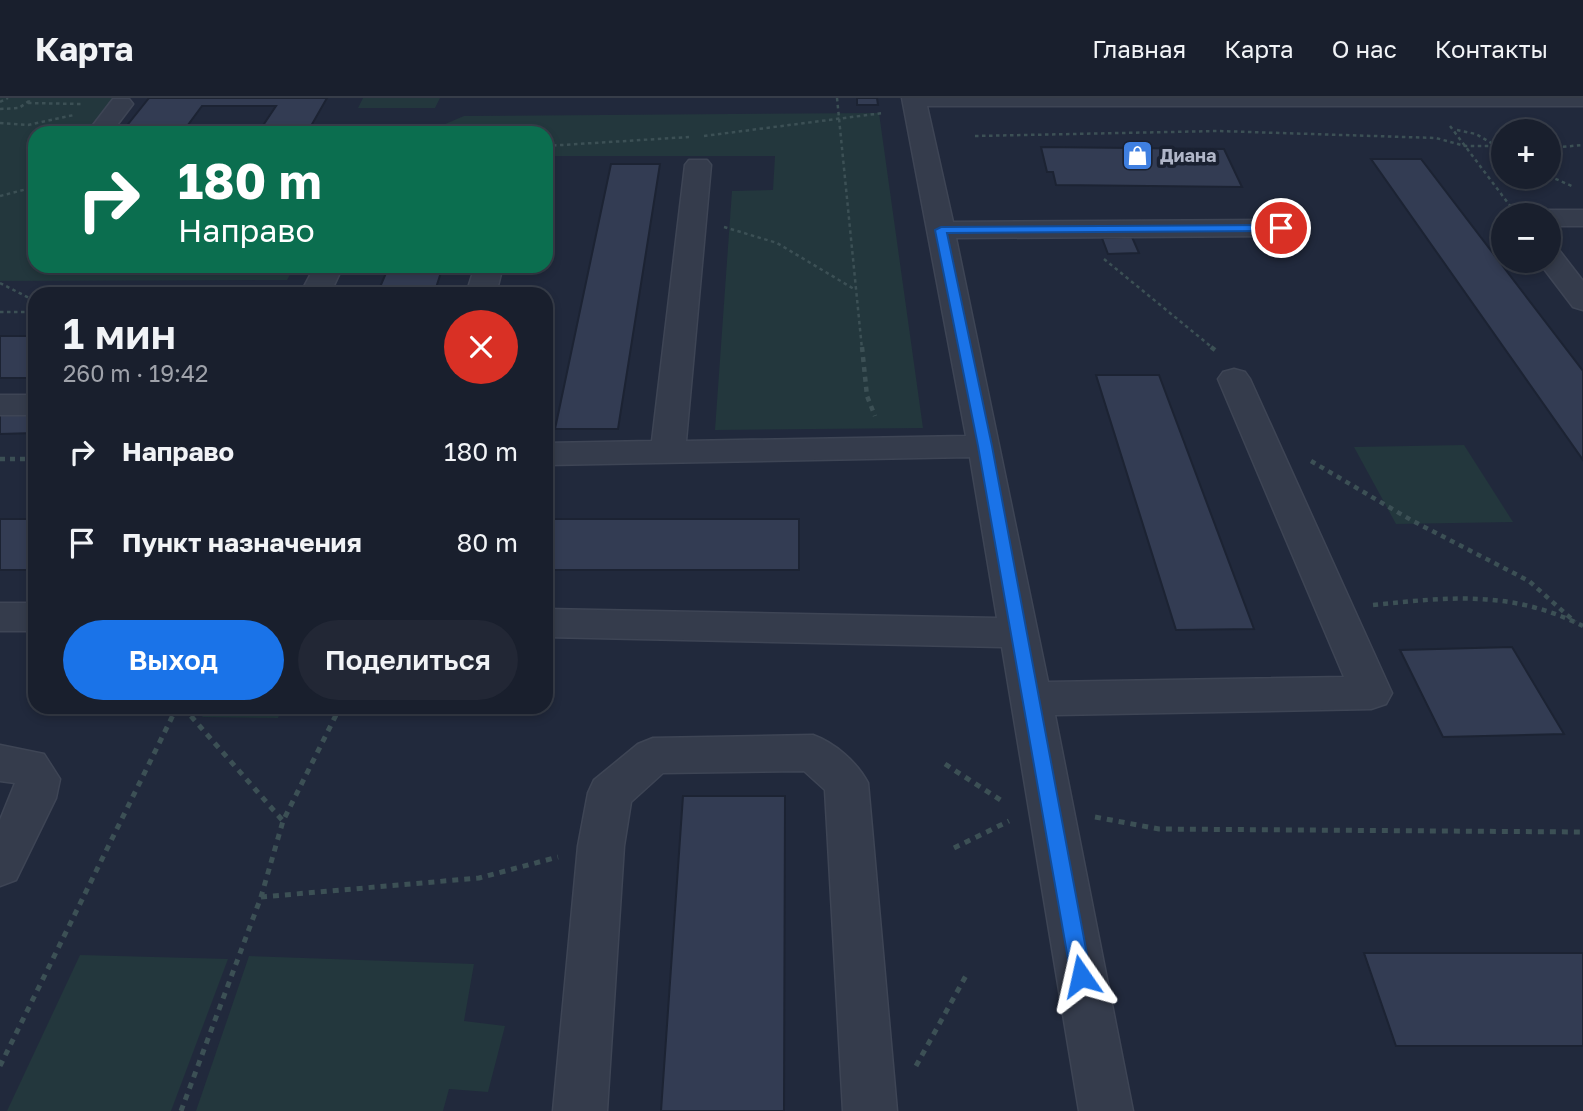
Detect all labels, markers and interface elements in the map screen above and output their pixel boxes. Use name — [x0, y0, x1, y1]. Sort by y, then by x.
text: Карта — [35, 29, 134, 68]
text: Главная — [1092, 34, 1186, 63]
text: Карта — [1224, 34, 1294, 63]
text: О нас — [1332, 34, 1397, 63]
text: Контакты — [1435, 34, 1548, 63]
map controls — [1491, 119, 1561, 273]
button: + — [1491, 119, 1561, 189]
shop icon: Диана — [1120, 138, 1154, 172]
place label: Диана — [1160, 144, 1216, 166]
text: 180 m — [178, 151, 322, 210]
icon: right — [63, 154, 154, 245]
pin — [1251, 198, 1311, 258]
button: − — [1491, 203, 1561, 273]
icon: arrive — [1262, 209, 1300, 247]
text: Направо — [178, 211, 315, 249]
text: 1 мин — [63, 308, 176, 358]
button: close — [444, 310, 518, 384]
text: 260 m · 19:42 — [63, 359, 208, 387]
icon: right — [63, 433, 101, 471]
text: Направо — [122, 436, 234, 467]
text: 180 m — [444, 436, 518, 467]
icon: arrive — [63, 524, 101, 562]
text: Пункт назначения — [122, 527, 362, 558]
text: 80 m — [457, 527, 518, 558]
button: Выход — [63, 620, 284, 700]
button: Поделиться — [298, 620, 518, 700]
position arrow — [1044, 939, 1118, 1013]

